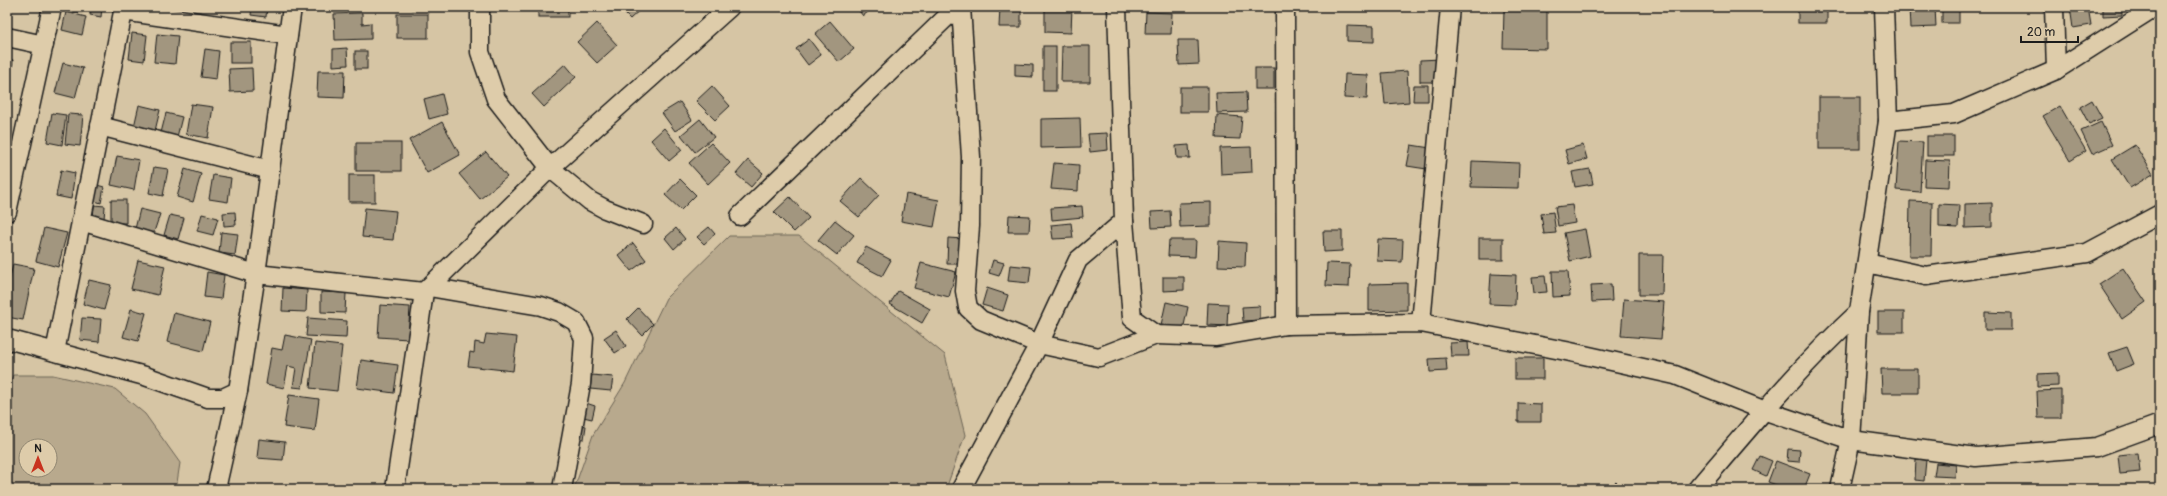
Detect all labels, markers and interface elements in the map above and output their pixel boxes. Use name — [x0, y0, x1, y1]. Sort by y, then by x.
scale bar — [2021, 18, 2078, 44]
text: 20 m — [2027, 25, 2056, 40]
north arrow — [18, 438, 58, 478]
text: N — [34, 442, 42, 455]

